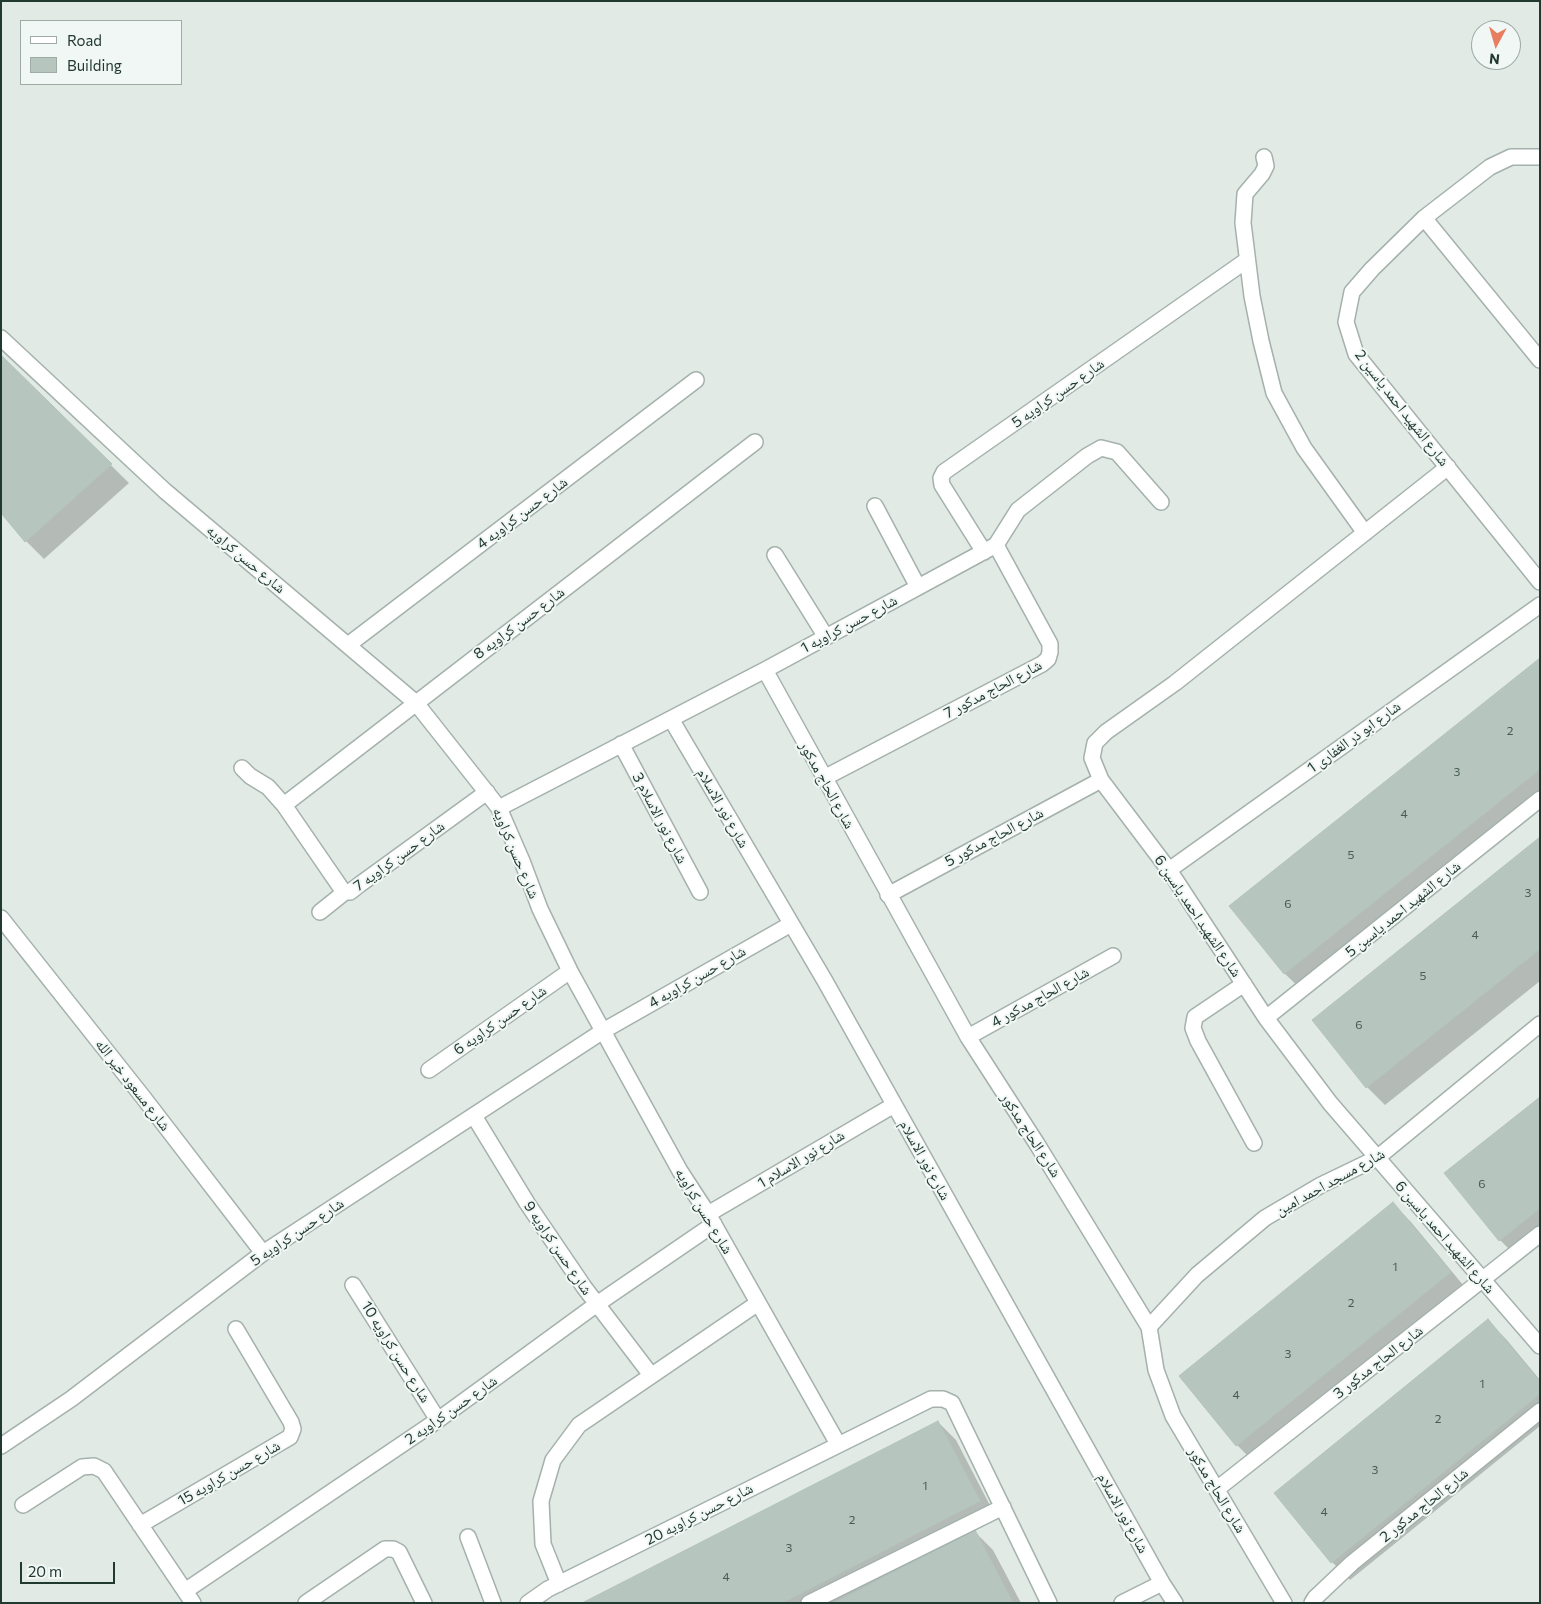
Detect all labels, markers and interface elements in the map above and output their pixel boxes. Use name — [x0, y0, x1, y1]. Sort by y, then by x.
legend — [20, 20, 182, 85]
north arrow — [1471, 20, 1521, 70]
text: Road — [67, 31, 102, 49]
text: N — [1488, 50, 1501, 68]
text: Building — [67, 56, 122, 74]
street label: شارع الشهيد احمد ياسين 2 — [1351, 346, 1453, 470]
street label: شارع حسن كراويه 5 — [1008, 354, 1108, 432]
street label: شارع حسن كراويه 4 — [473, 473, 571, 553]
street label: شارع حسن كراويه — [203, 521, 289, 597]
street label: شارع حسن كراويه 8 — [470, 583, 568, 663]
street label: شارع حسن كراويه 1 — [798, 591, 900, 657]
street label: شارع الحاج مدكور 7 — [941, 656, 1045, 722]
street label: شارع ابو ذر الغفارى 1 — [1304, 697, 1404, 777]
house number: 2 — [1507, 724, 1513, 738]
street label: شارع الحاج مدكور — [796, 738, 858, 832]
street label: شارع نور الاسلام — [693, 765, 753, 851]
house number: 3 — [1454, 765, 1460, 779]
street label: شارع نور الاسلام 3 — [629, 769, 691, 867]
street label: شارع الحاج مدكور 5 — [942, 804, 1046, 870]
street label: شارع حسن كراويه — [489, 805, 543, 901]
house number: 4 — [1400, 807, 1408, 821]
street label: شارع حسن كراويه 7 — [350, 817, 448, 895]
house number: 5 — [1348, 848, 1354, 862]
street label: شارع الشهيد احمد ياسين 6 — [1150, 852, 1246, 980]
street label: شارع الشهيد احمد ياسين 5 — [1342, 857, 1464, 961]
house number: 3 — [1525, 886, 1531, 900]
house number: 6 — [1284, 897, 1292, 911]
house number: 4 — [1471, 928, 1479, 942]
street label: شارع حسن كراويه 4 — [645, 942, 749, 1012]
street label: شارع الحاج مدكور 4 — [988, 963, 1092, 1031]
house number: 5 — [1420, 969, 1426, 983]
street label: شارع حسن كراويه 6 — [450, 981, 550, 1059]
house number: 6 — [1355, 1018, 1363, 1032]
street label: شارع مسعود خير الله — [92, 1036, 174, 1134]
street label: شارع الحاج مدكور — [997, 1089, 1065, 1181]
street label: شارع نور الاسلام — [896, 1117, 954, 1203]
street label: شارع نور الاسلام 1 — [754, 1126, 848, 1192]
street label: شارع مسجد احمد امين — [1272, 1145, 1388, 1219]
street label: شارع حسن كراويه — [671, 1165, 737, 1257]
street label: شارع الشهيد احمد ياسين 6 — [1391, 1177, 1499, 1297]
house number: 6 — [1478, 1177, 1486, 1191]
street label: شارع حسن كراويه 5 — [247, 1194, 347, 1270]
street label: شارع حسن كراويه 9 — [520, 1198, 596, 1298]
house number: 1 — [1392, 1260, 1398, 1274]
house number: 2 — [1348, 1296, 1354, 1310]
street label: شارع حسن كراويه 10 — [358, 1298, 434, 1406]
street label: شارع الحاج مدكور 3 — [1330, 1321, 1426, 1403]
house number: 3 — [1285, 1347, 1291, 1361]
street label: شارع حسن كراويه 2 — [401, 1372, 501, 1448]
house number: 1 — [1479, 1377, 1485, 1391]
house number: 4 — [1232, 1388, 1240, 1402]
house number: 2 — [1435, 1412, 1441, 1426]
street label: شارع حسن كراويه 15 — [175, 1436, 283, 1510]
street label: شارع الحاج مدكور — [1184, 1444, 1250, 1536]
house number: 3 — [1372, 1463, 1378, 1477]
street label: شارع الحاج مدكور 2 — [1376, 1464, 1472, 1546]
street label: شارع نور الاسلام — [1094, 1470, 1152, 1556]
street label: شارع حسن كراويه 20 — [642, 1479, 756, 1549]
house number: 1 — [922, 1479, 928, 1493]
house number: 4 — [1320, 1505, 1328, 1519]
house number: 2 — [849, 1513, 855, 1527]
house number: 3 — [786, 1541, 792, 1555]
scale bar — [22, 1552, 118, 1584]
text: 20 m — [28, 1562, 62, 1580]
house number: 4 — [722, 1570, 730, 1584]

